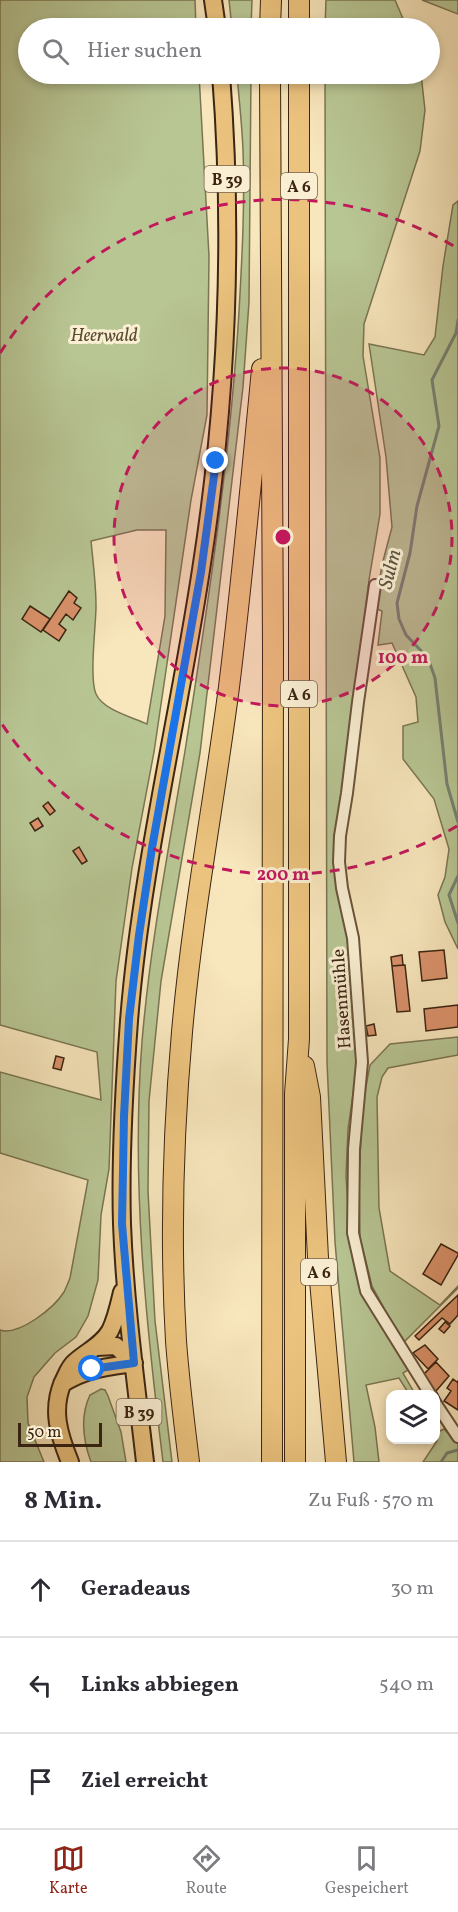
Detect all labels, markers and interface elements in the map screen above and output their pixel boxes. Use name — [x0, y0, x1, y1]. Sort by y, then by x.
search box — [18, 18, 440, 84]
icon: search — [39, 35, 72, 68]
text: Hier suchen — [87, 36, 202, 67]
road number: B 39 — [204, 166, 250, 192]
road number: A 6 — [281, 173, 317, 199]
park label: Heerwald — [70, 324, 138, 349]
route end — [202, 447, 228, 473]
centre of rings — [273, 527, 293, 547]
water label: Sulm — [373, 547, 409, 592]
text: 100 m — [378, 646, 428, 671]
road number: A 6 — [281, 681, 317, 707]
text: 200 m — [257, 863, 309, 888]
street label: Hasenmühle — [327, 948, 358, 1050]
road number: A 6 — [301, 1259, 337, 1285]
route start — [78, 1355, 104, 1381]
map controls — [386, 1390, 440, 1444]
button: layers — [386, 1390, 440, 1444]
road number: B 39 — [116, 1399, 162, 1425]
scale bar — [18, 1420, 102, 1448]
text: 50 m — [27, 1422, 61, 1444]
text: 8 Min. — [24, 1483, 102, 1519]
text: Zu Fuß · 570 m — [308, 1487, 434, 1515]
icon: ahead — [24, 1573, 57, 1606]
text: Geradeaus — [81, 1574, 191, 1605]
text: 30 m — [390, 1575, 434, 1603]
icon: left — [24, 1669, 57, 1702]
text: Links abbiegen — [81, 1670, 239, 1701]
text: 540 m — [379, 1671, 434, 1699]
icon: arrive — [24, 1765, 57, 1798]
text: Ziel erreicht — [81, 1766, 208, 1797]
tab: Karte — [49, 1842, 88, 1900]
tab: Route — [186, 1842, 227, 1900]
tab: Gespeichert — [325, 1842, 409, 1900]

